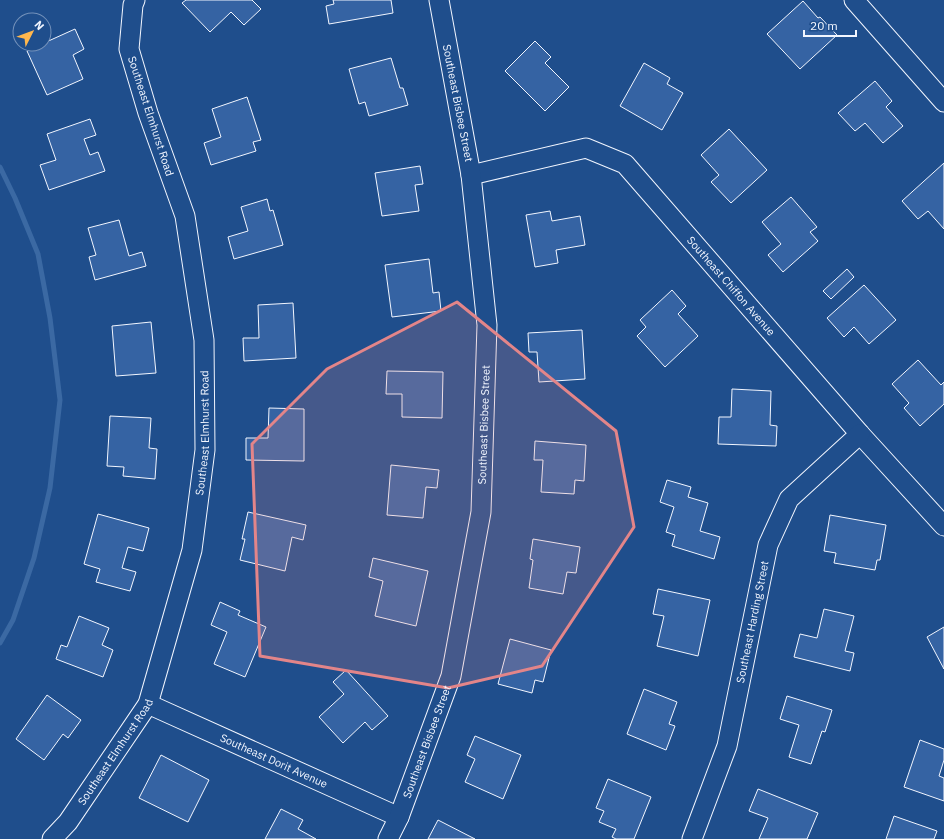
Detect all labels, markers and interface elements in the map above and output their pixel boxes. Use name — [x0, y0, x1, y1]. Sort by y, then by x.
north arrow — [12, 12, 52, 52]
scale bar — [804, 12, 856, 38]
text: N — [32, 18, 47, 33]
text: 20 m — [810, 18, 838, 33]
street label: Southeast Bisbee Street — [440, 43, 476, 163]
street label: Southeast Elmhurst Road — [125, 54, 177, 178]
street label: Southeast Chiffon Avenue — [684, 233, 778, 339]
street label: Southeast Bisbee Street — [475, 365, 493, 484]
street label: Southeast Elmhurst Road — [192, 370, 212, 496]
street label: Southeast Harding Street — [733, 559, 772, 684]
street label: Southeast Bisbee Street — [400, 683, 454, 800]
street label: Southeast Elmhurst Road — [75, 698, 156, 808]
street label: Southeast Dorit Avenue — [218, 730, 330, 791]

